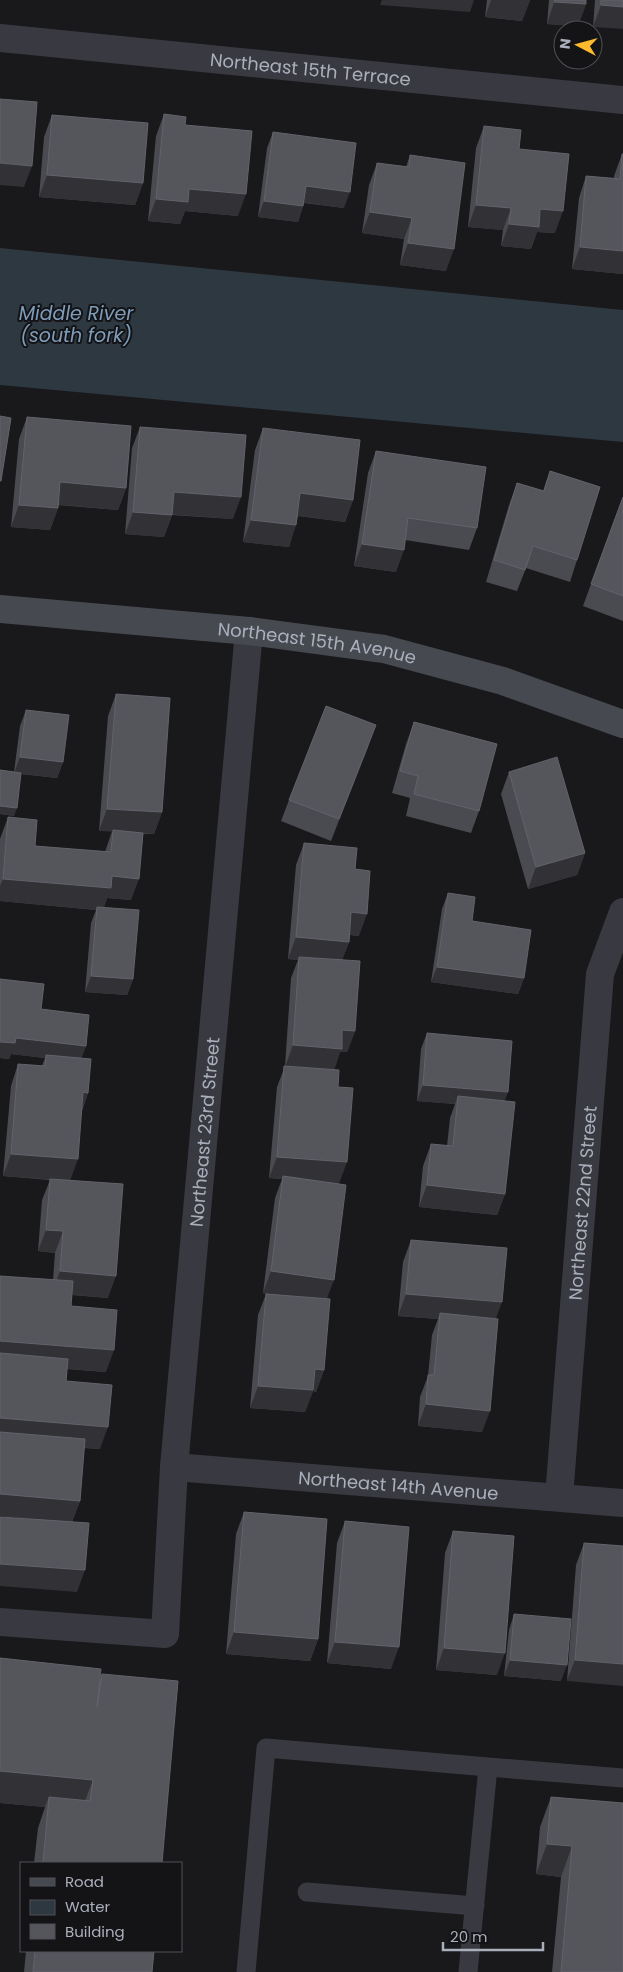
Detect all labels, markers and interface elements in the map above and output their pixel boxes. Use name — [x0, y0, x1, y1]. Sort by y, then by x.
north arrow — [553, 20, 603, 70]
text: N — [555, 37, 576, 50]
street label: Northeast 15th Terrace — [209, 46, 412, 91]
water label: Middle River (south fork) — [19, 300, 134, 349]
street label: Northeast 15th Avenue — [217, 616, 419, 670]
street label: Northeast 23rd Street — [183, 1036, 225, 1228]
street label: Northeast 22nd Street — [562, 1105, 602, 1301]
street label: Northeast 14th Avenue — [297, 1464, 499, 1505]
legend — [20, 1862, 182, 1952]
text: Road — [65, 1871, 104, 1892]
text: Water — [65, 1896, 111, 1917]
scale bar — [443, 1920, 543, 1952]
text: Building — [65, 1921, 125, 1942]
text: 20 m — [450, 1926, 488, 1947]

